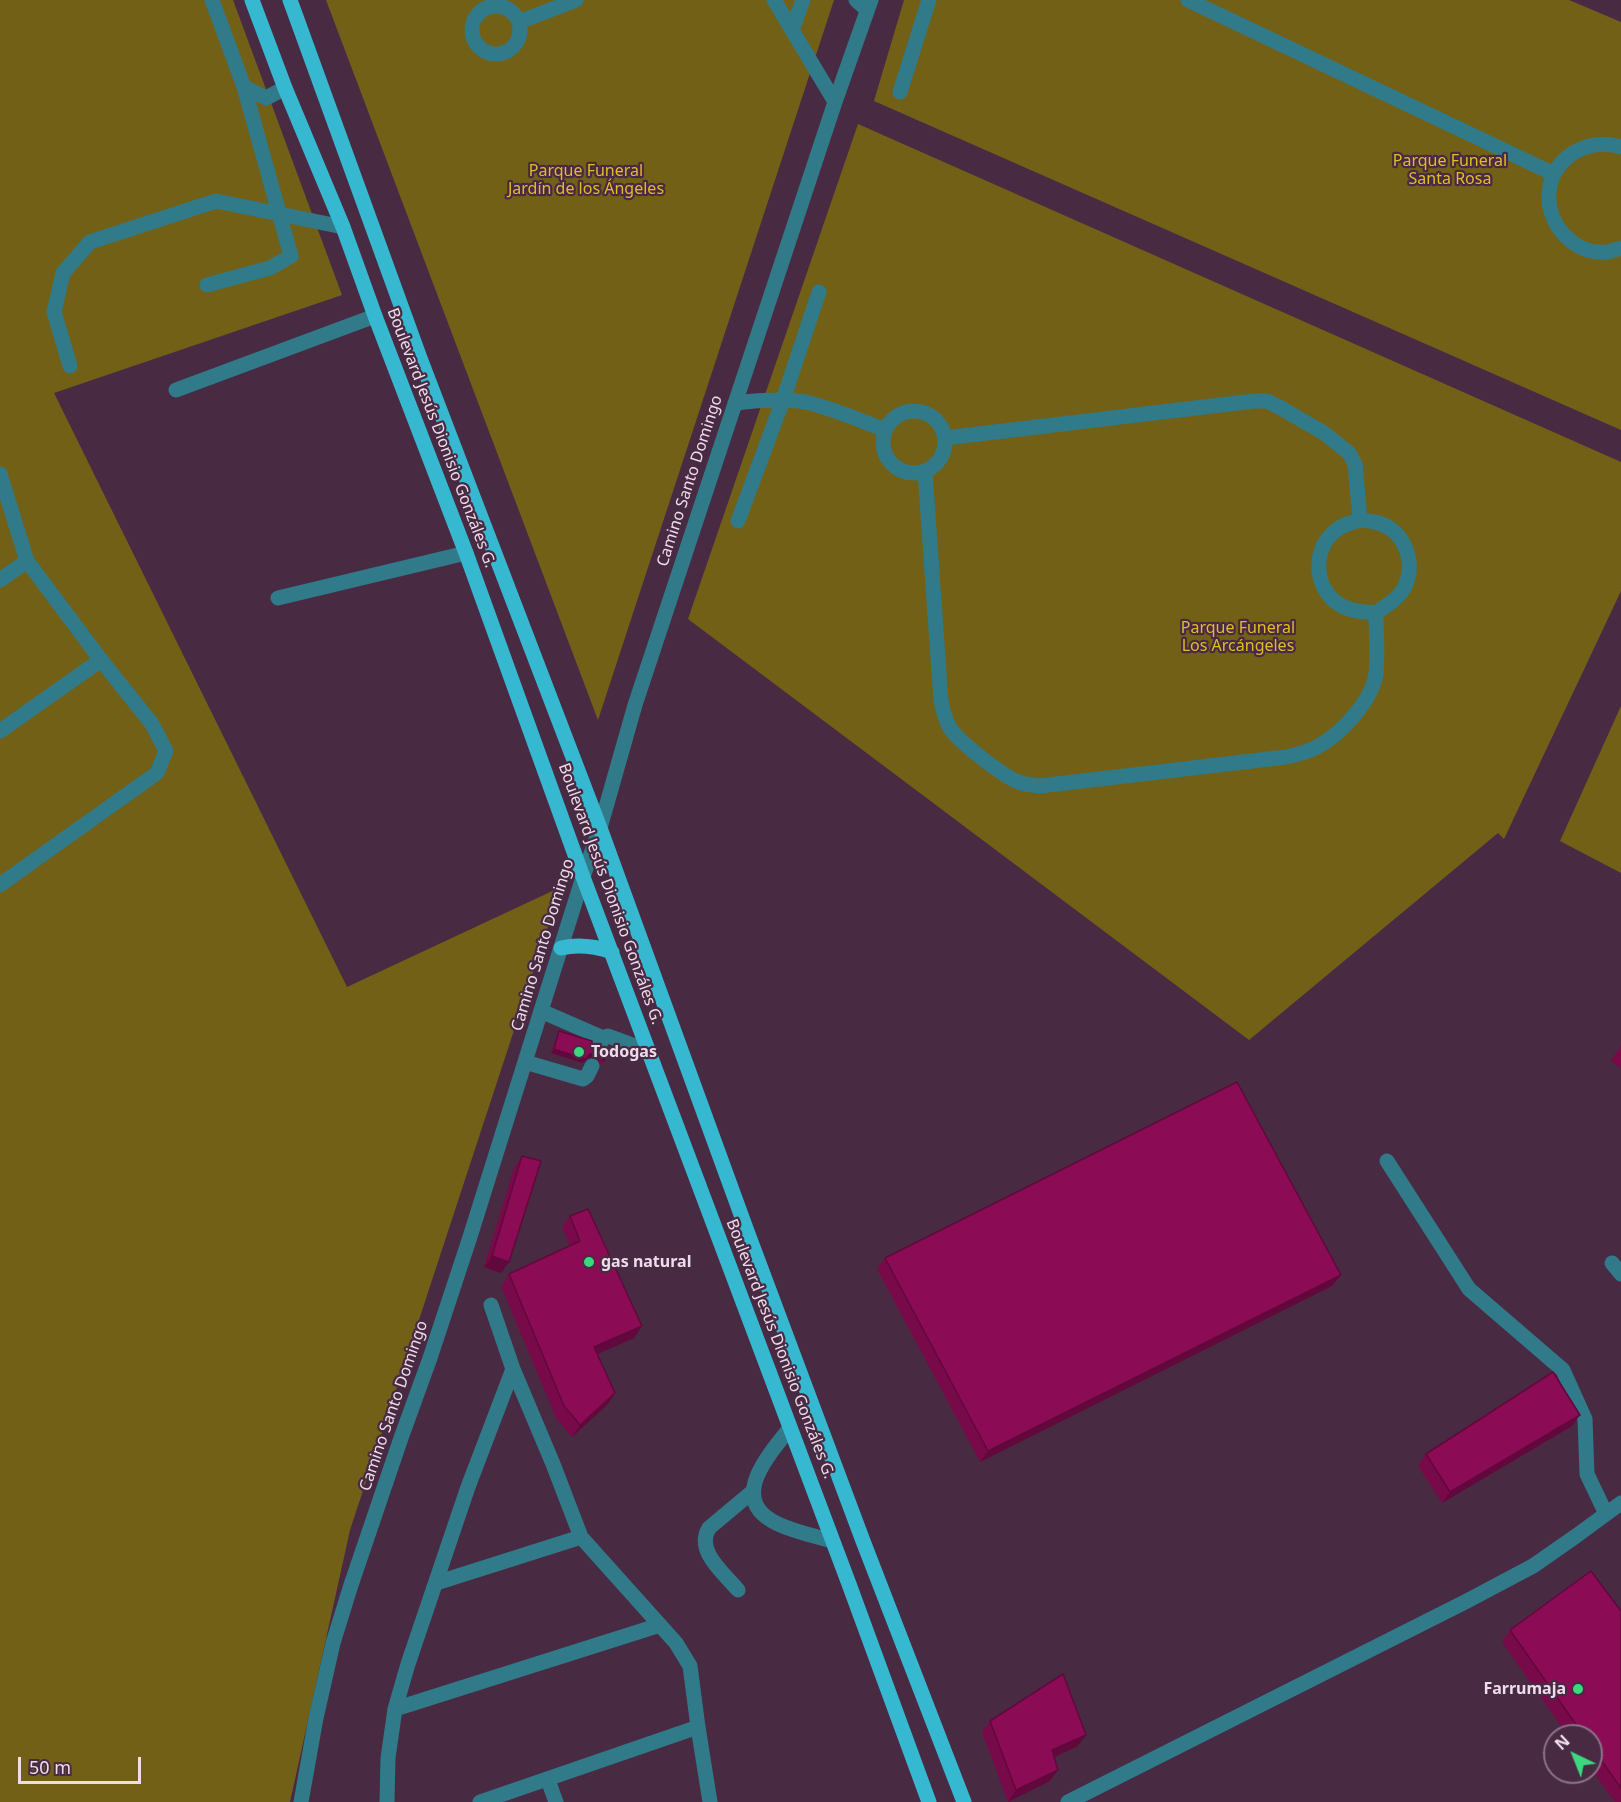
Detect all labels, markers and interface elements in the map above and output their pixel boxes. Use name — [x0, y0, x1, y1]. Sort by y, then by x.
park label: Parque Funeral Santa Rosa — [1393, 151, 1507, 189]
park label: Parque Funeral Jardín de los Ángeles — [508, 161, 664, 199]
street label: Boulevard Jesús Dionisio Gonzáles G. — [382, 305, 500, 571]
street label: Camino Santo Domingo — [653, 393, 727, 569]
park label: Parque Funeral Los Arcángeles — [1181, 618, 1295, 656]
street label: Boulevard Jesús Dionisio Gonzáles G. — [554, 761, 666, 1027]
street label: Camino Santo Domingo — [508, 857, 578, 1033]
place label: Todogas — [591, 1042, 657, 1062]
marker: Todogas — [572, 1045, 586, 1059]
street label: Boulevard Jesús Dionisio Gonzáles G. — [721, 1216, 839, 1482]
place label: gas natural — [601, 1252, 691, 1272]
marker: gas natural — [582, 1255, 596, 1269]
street label: Camino Santo Domingo — [356, 1318, 432, 1494]
place label: Farrumaja — [1483, 1679, 1566, 1699]
marker: Farrumaja — [1571, 1682, 1585, 1696]
north arrow — [1543, 1724, 1603, 1784]
text: N — [1550, 1730, 1574, 1755]
scale bar — [21, 1745, 144, 1783]
text: 50 m — [29, 1755, 71, 1779]

